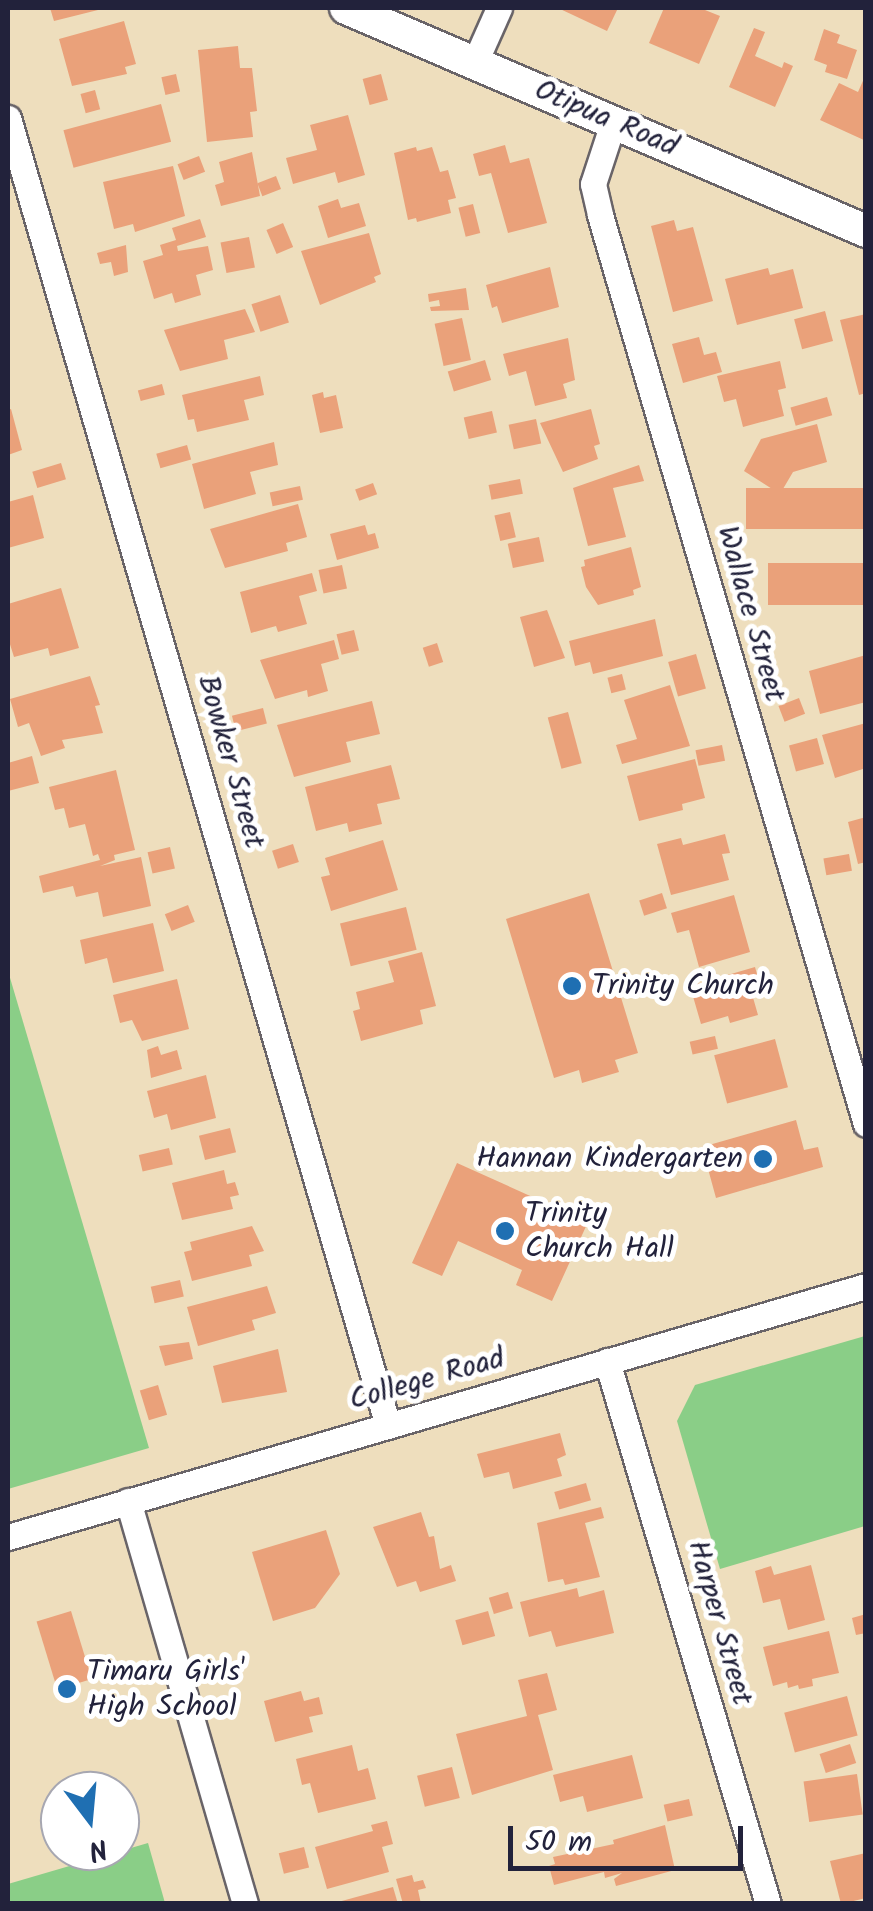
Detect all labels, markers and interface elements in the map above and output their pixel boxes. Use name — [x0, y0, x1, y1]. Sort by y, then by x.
street label: Otipua Road — [529, 73, 683, 165]
street label: Wallace Street — [708, 522, 792, 706]
street label: Bowker Street — [188, 671, 272, 853]
place label: Trinity Church — [592, 968, 774, 1004]
marker: Trinity Church — [561, 975, 583, 997]
place label: Hannan Kindergarten — [476, 1141, 743, 1177]
marker: Hannan Kindergarten — [752, 1148, 774, 1170]
place label: Trinity Church Hall — [525, 1196, 674, 1266]
marker: Trinity Church Hall — [494, 1220, 516, 1242]
street label: College Road — [345, 1341, 509, 1419]
street label: Harper Street — [678, 1536, 760, 1710]
place label: Timaru Girls' High School — [87, 1654, 244, 1724]
marker: Timaru Girls' High School — [56, 1678, 78, 1700]
north arrow — [40, 1771, 140, 1871]
scale bar — [513, 1806, 748, 1868]
text: 50 m — [525, 1819, 592, 1867]
text: N — [83, 1824, 113, 1872]

